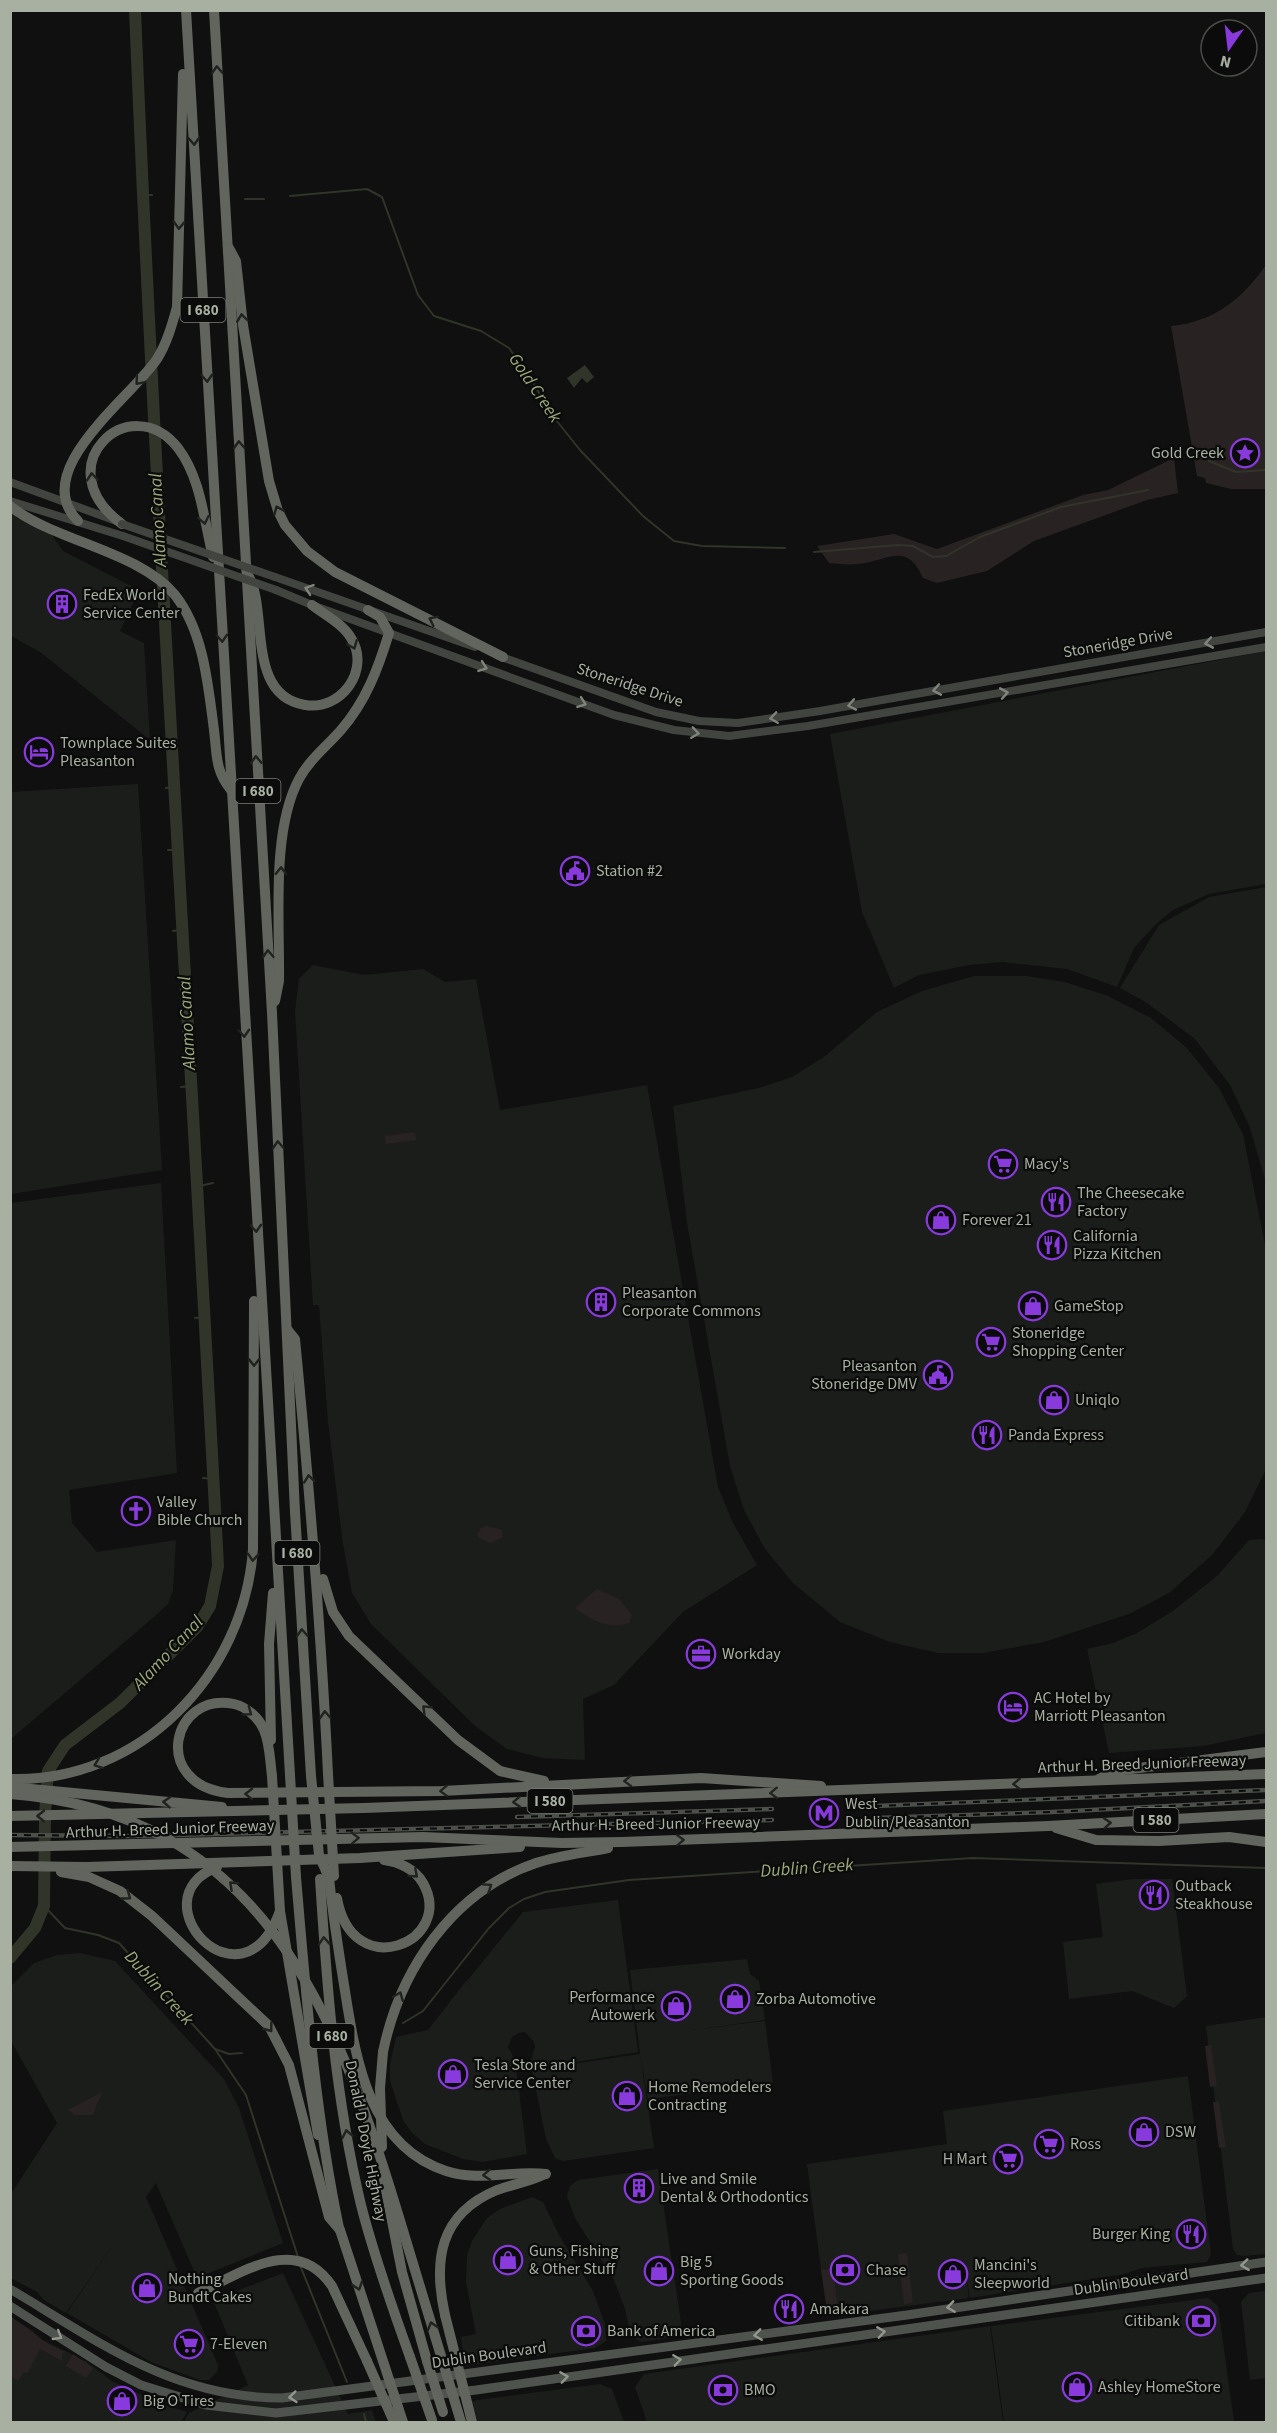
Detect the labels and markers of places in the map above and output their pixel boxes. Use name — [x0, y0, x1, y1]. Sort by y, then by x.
place icon: Gold Creek — [1229, 437, 1261, 469]
place label: Gold Creek — [1151, 442, 1224, 464]
place label: FedEx World Service Center — [83, 584, 180, 624]
building icon: FedEx World Service Center — [46, 588, 78, 620]
place label: Townplace Suites Pleasanton — [60, 732, 177, 772]
hotel icon: Townplace Suites Pleasanton — [23, 736, 55, 768]
public building icon: Station #2 — [559, 855, 591, 887]
place label: Station #2 — [596, 860, 663, 882]
supermarket icon: Macy's — [987, 1148, 1019, 1180]
place label: Macy's — [1024, 1153, 1069, 1175]
place label: The Cheesecake Factory — [1077, 1182, 1185, 1222]
restaurant icon: The Cheesecake Factory — [1040, 1186, 1072, 1218]
shop icon: Forever 21 — [925, 1204, 957, 1236]
place label: Forever 21 — [962, 1209, 1032, 1231]
place label: California Pizza Kitchen — [1073, 1225, 1162, 1265]
restaurant icon: California Pizza Kitchen — [1036, 1229, 1068, 1261]
place label: Pleasanton Corporate Commons — [622, 1282, 761, 1322]
building icon: Pleasanton Corporate Commons — [585, 1286, 617, 1318]
shop icon: GameStop — [1017, 1290, 1049, 1322]
place label: GameStop — [1054, 1295, 1124, 1317]
place label: Stoneridge Shopping Center — [1012, 1322, 1125, 1362]
supermarket icon: Stoneridge Shopping Center — [975, 1326, 1007, 1358]
place label: Pleasanton Stoneridge DMV — [811, 1355, 918, 1395]
public building icon: Pleasanton Stoneridge DMV — [922, 1359, 954, 1391]
shop icon: Uniqlo — [1038, 1384, 1070, 1416]
place label: Uniqlo — [1075, 1389, 1120, 1411]
restaurant icon: Panda Express — [971, 1419, 1003, 1451]
place label: Panda Express — [1008, 1424, 1104, 1446]
place label: Valley Bible Church — [157, 1491, 242, 1531]
church icon: Valley Bible Church — [120, 1495, 152, 1527]
office icon: Workday — [685, 1638, 717, 1670]
place label: Workday — [722, 1643, 781, 1665]
place label: AC Hotel by Marriott Pleasanton — [1034, 1687, 1166, 1727]
hotel icon: AC Hotel by Marriott Pleasanton — [997, 1691, 1029, 1723]
place label: West Dublin/Pleasanton — [845, 1793, 970, 1833]
metro station icon: West Dublin/Pleasanton — [808, 1797, 840, 1829]
place label: Outback Steakhouse — [1175, 1875, 1253, 1915]
restaurant icon: Outback Steakhouse — [1138, 1879, 1170, 1911]
shop icon: Zorba Automotive — [719, 1983, 751, 2015]
place label: Performance Autowerk — [569, 1986, 655, 2026]
place label: Zorba Automotive — [756, 1988, 876, 2010]
shop icon: Performance Autowerk — [660, 1990, 692, 2022]
place label: Tesla Store and Service Center — [474, 2054, 576, 2094]
shop icon: Tesla Store and Service Center — [437, 2058, 469, 2090]
place label: Home Remodelers Contracting — [648, 2076, 772, 2116]
shop icon: Home Remodelers Contracting — [611, 2080, 643, 2112]
shop icon: DSW — [1128, 2116, 1160, 2148]
place label: DSW — [1165, 2121, 1196, 2143]
supermarket icon: Ross — [1033, 2128, 1065, 2160]
place label: Ross — [1070, 2133, 1101, 2155]
supermarket icon: H Mart — [992, 2143, 1024, 2175]
place label: H Mart — [943, 2148, 988, 2170]
place label: Live and Smile Dental & Orthodontics — [660, 2168, 809, 2208]
building icon: Live and Smile Dental & Orthodontics — [623, 2172, 655, 2204]
restaurant icon: Burger King — [1175, 2218, 1207, 2250]
place label: Burger King — [1092, 2223, 1170, 2245]
place label: Guns, Fishing & Other Stuff — [529, 2240, 618, 2280]
shop icon: Guns, Fishing & Other Stuff — [492, 2244, 524, 2276]
place label: Big 5 Sporting Goods — [680, 2251, 784, 2291]
bank icon: Chase — [829, 2254, 861, 2286]
place label: Mancini's Sleepworld — [974, 2254, 1050, 2294]
shop icon: Big 5 Sporting Goods — [643, 2255, 675, 2287]
shop icon: Mancini's Sleepworld — [937, 2258, 969, 2290]
place label: Chase — [866, 2259, 907, 2281]
place label: Nothing Bundt Cakes — [168, 2268, 252, 2308]
shop icon: Nothing Bundt Cakes — [131, 2272, 163, 2304]
restaurant icon: Amakara — [773, 2293, 805, 2325]
place label: Amakara — [810, 2298, 869, 2320]
bank icon: Citibank — [1185, 2305, 1217, 2337]
place label: Citibank — [1124, 2310, 1180, 2332]
bank icon: Bank of America — [570, 2315, 602, 2347]
place label: Bank of America — [607, 2320, 715, 2342]
supermarket icon: 7-Eleven — [173, 2328, 205, 2360]
place label: 7-Eleven — [210, 2333, 268, 2355]
shop icon: Ashley HomeStore — [1061, 2371, 1093, 2403]
bank icon: BMO — [707, 2374, 739, 2406]
place label: Ashley HomeStore — [1098, 2376, 1221, 2398]
place label: BMO — [744, 2379, 776, 2401]
shop icon: Big O Tires — [106, 2385, 138, 2417]
place label: Big O Tires — [143, 2390, 214, 2412]

